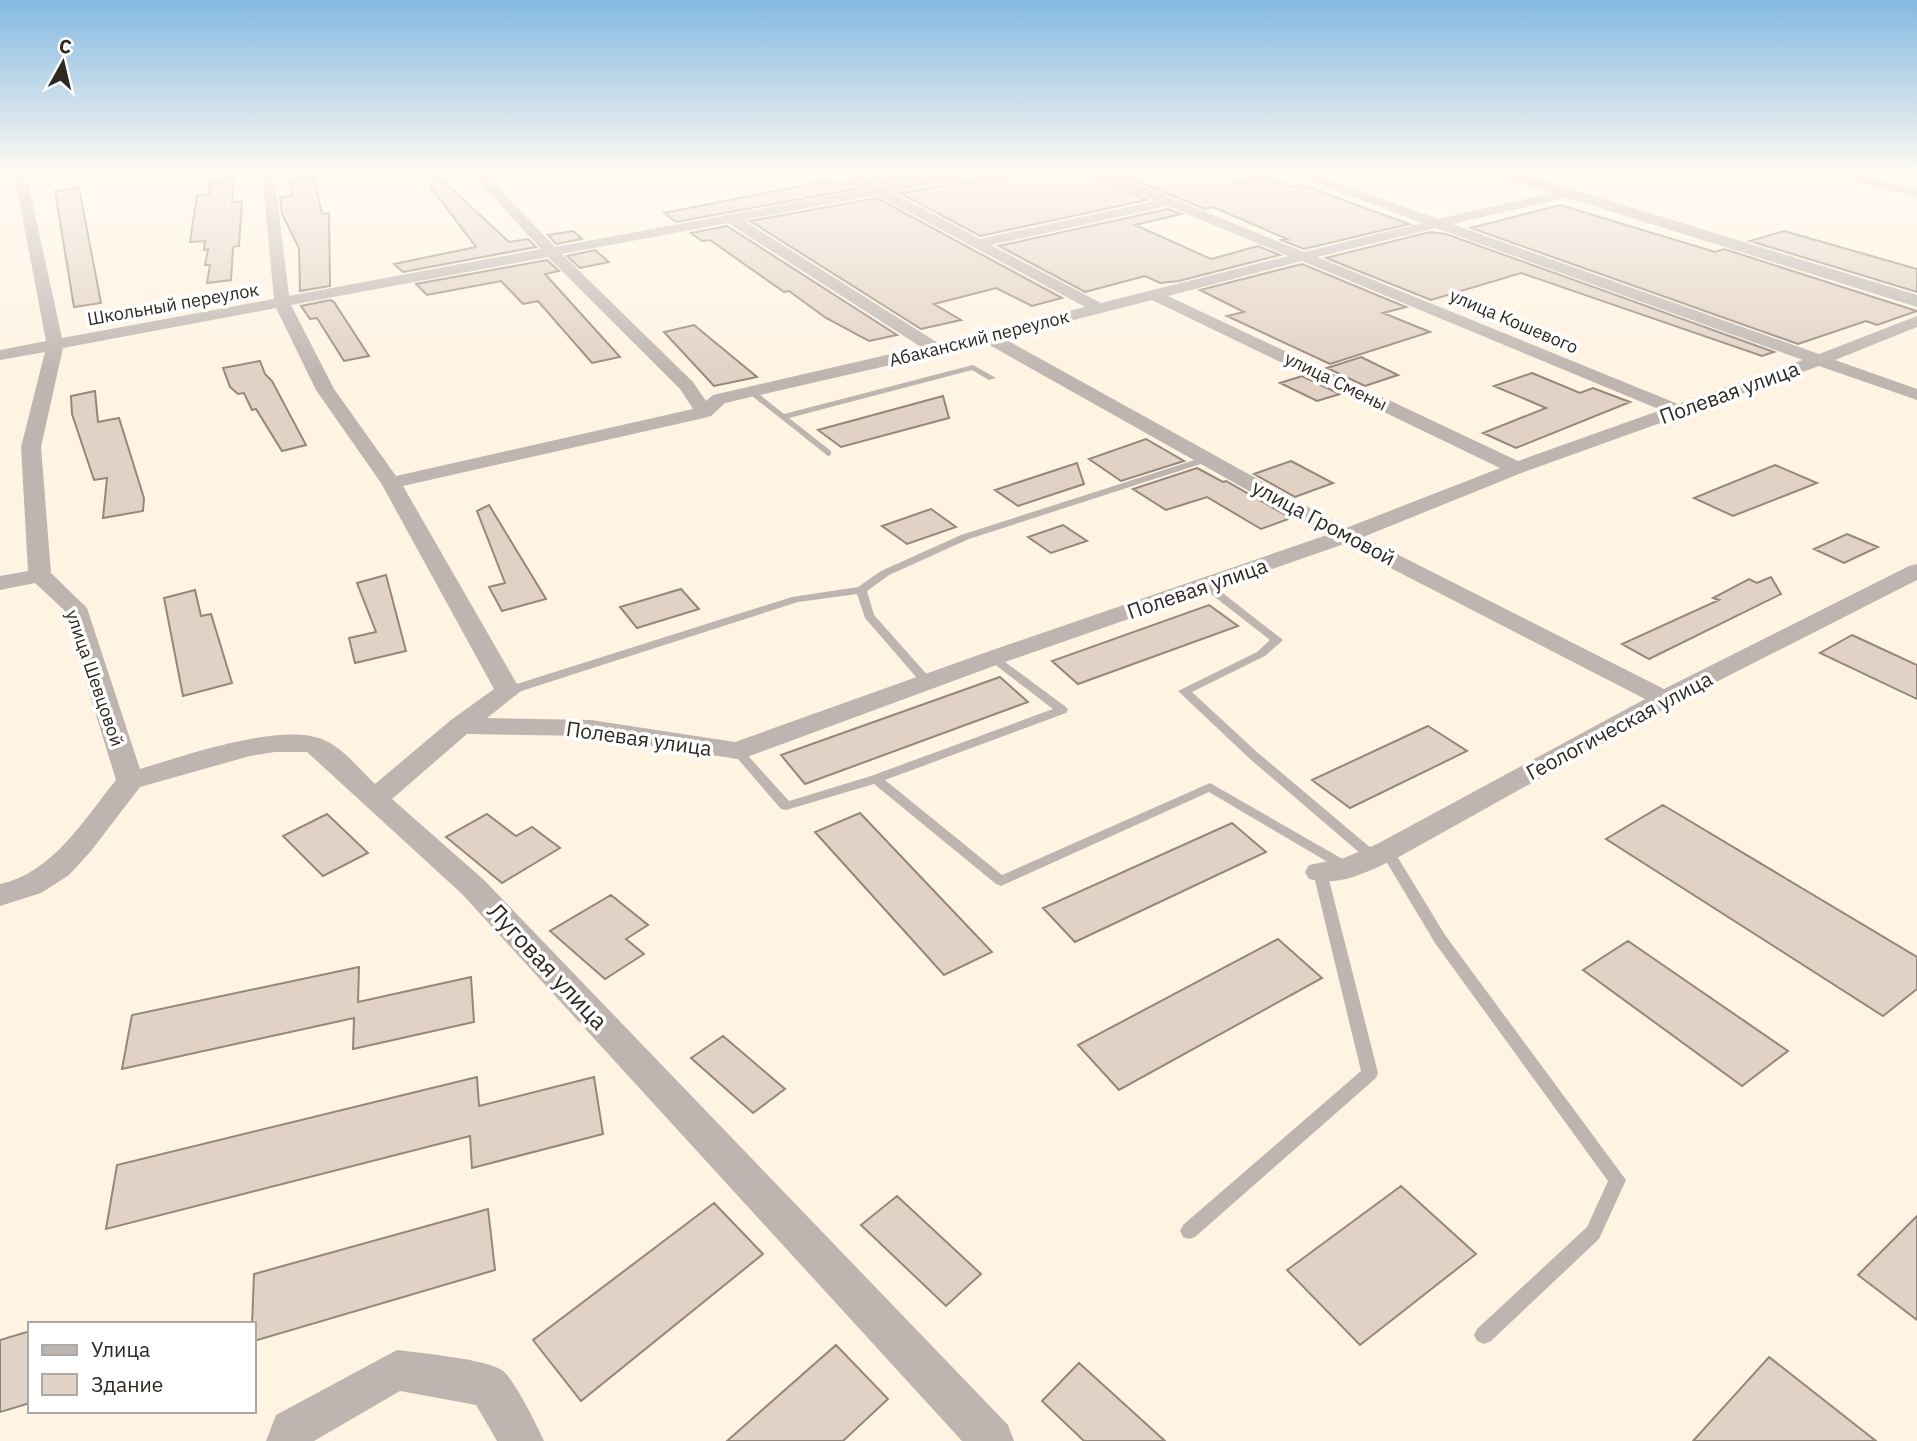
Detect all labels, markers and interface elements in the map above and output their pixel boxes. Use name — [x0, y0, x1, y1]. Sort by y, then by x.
north arrow — [28, 28, 98, 98]
text: С — [58, 33, 73, 59]
street label: Школьный переулок — [85, 278, 261, 330]
street label: улица Кошевого — [1446, 284, 1582, 358]
street label: Абаканский переулок — [887, 304, 1072, 372]
street label: улица Смены — [1281, 346, 1391, 416]
street label: Полевая улица — [1655, 354, 1803, 430]
street label: улица Громовой — [1247, 472, 1401, 572]
street label: Полевая улица — [1123, 551, 1271, 625]
street label: улица Шевцовой — [61, 607, 129, 749]
street label: Геологическая улица — [1521, 664, 1717, 786]
street label: Полевая улица — [564, 714, 714, 762]
street label: Луговая улица — [481, 896, 615, 1037]
legend — [28, 1322, 256, 1413]
text: Улица — [91, 1335, 150, 1363]
text: Здание — [91, 1370, 163, 1398]

